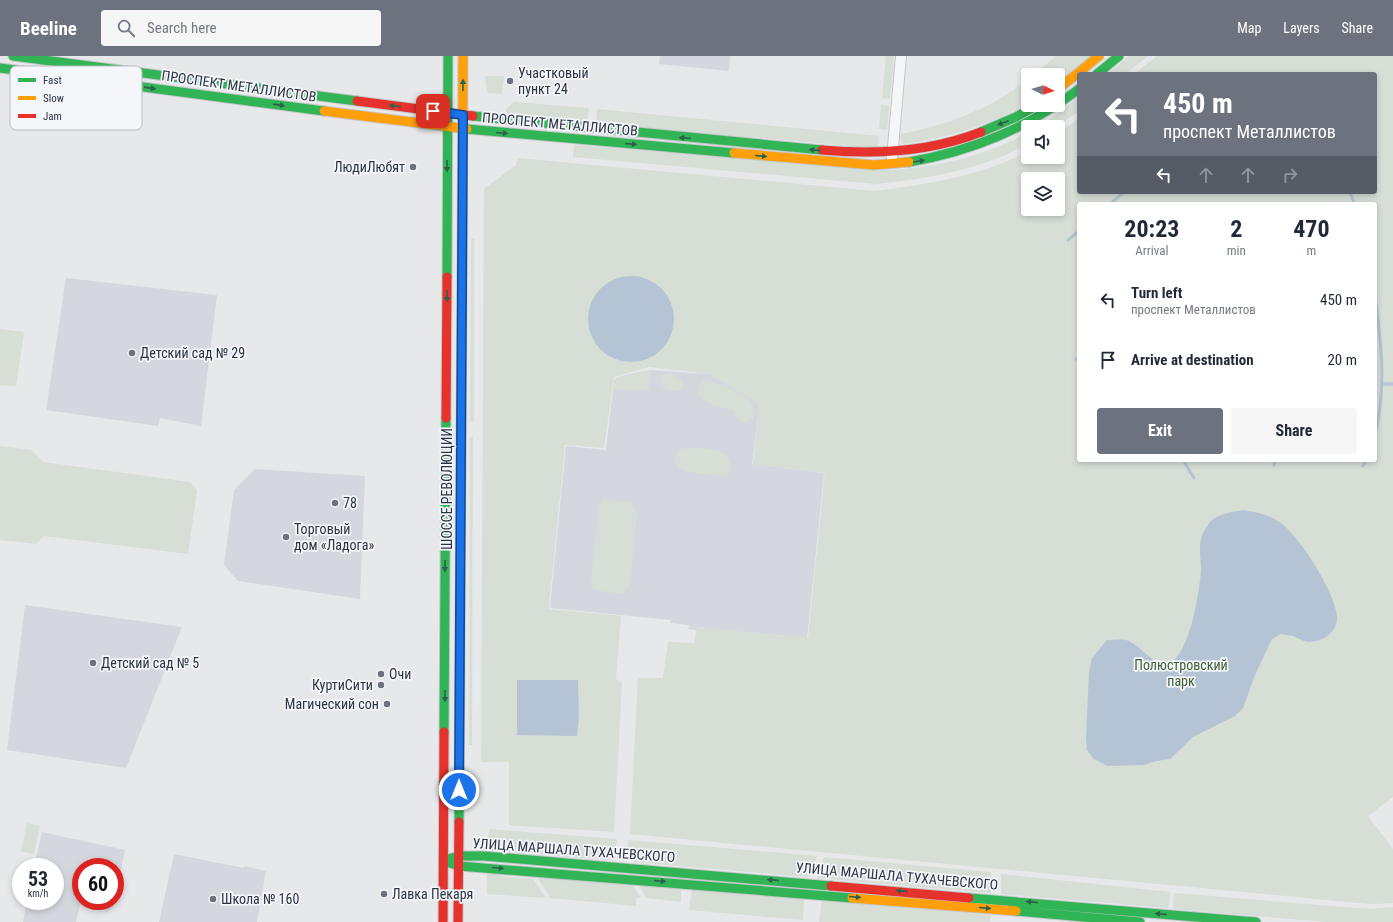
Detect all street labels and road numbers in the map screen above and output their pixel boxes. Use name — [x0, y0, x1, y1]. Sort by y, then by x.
street label: ПРОСПЕКТ МЕТАЛЛИСТОВ — [161, 67, 317, 105]
street label: ПРОСПЕКТ МЕТАЛЛИСТОВ — [482, 109, 638, 139]
street label: ШОССЕ РЕВОЛЮЦИИ — [439, 428, 455, 550]
street label: УЛИЦА МАРШАЛА ТУХАЧЕВСКОГО — [472, 835, 676, 865]
street label: УЛИЦА МАРШАЛА ТУХАЧЕВСКОГО — [795, 859, 999, 893]

